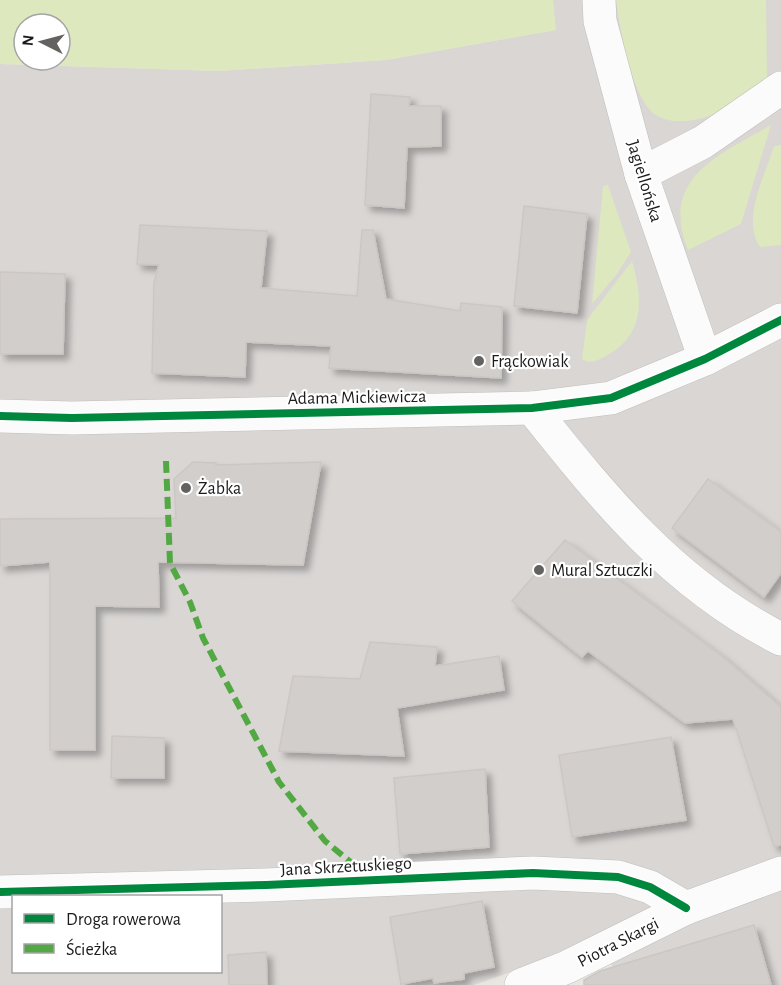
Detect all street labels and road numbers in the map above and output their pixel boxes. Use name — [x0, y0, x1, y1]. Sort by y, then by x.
street label: Jagiellońska — [623, 138, 665, 224]
street label: Adama Mickiewicza — [288, 388, 427, 408]
street label: Jana Skrzetuskiego — [280, 855, 412, 879]
street label: Piotra Skargi — [575, 915, 662, 971]

